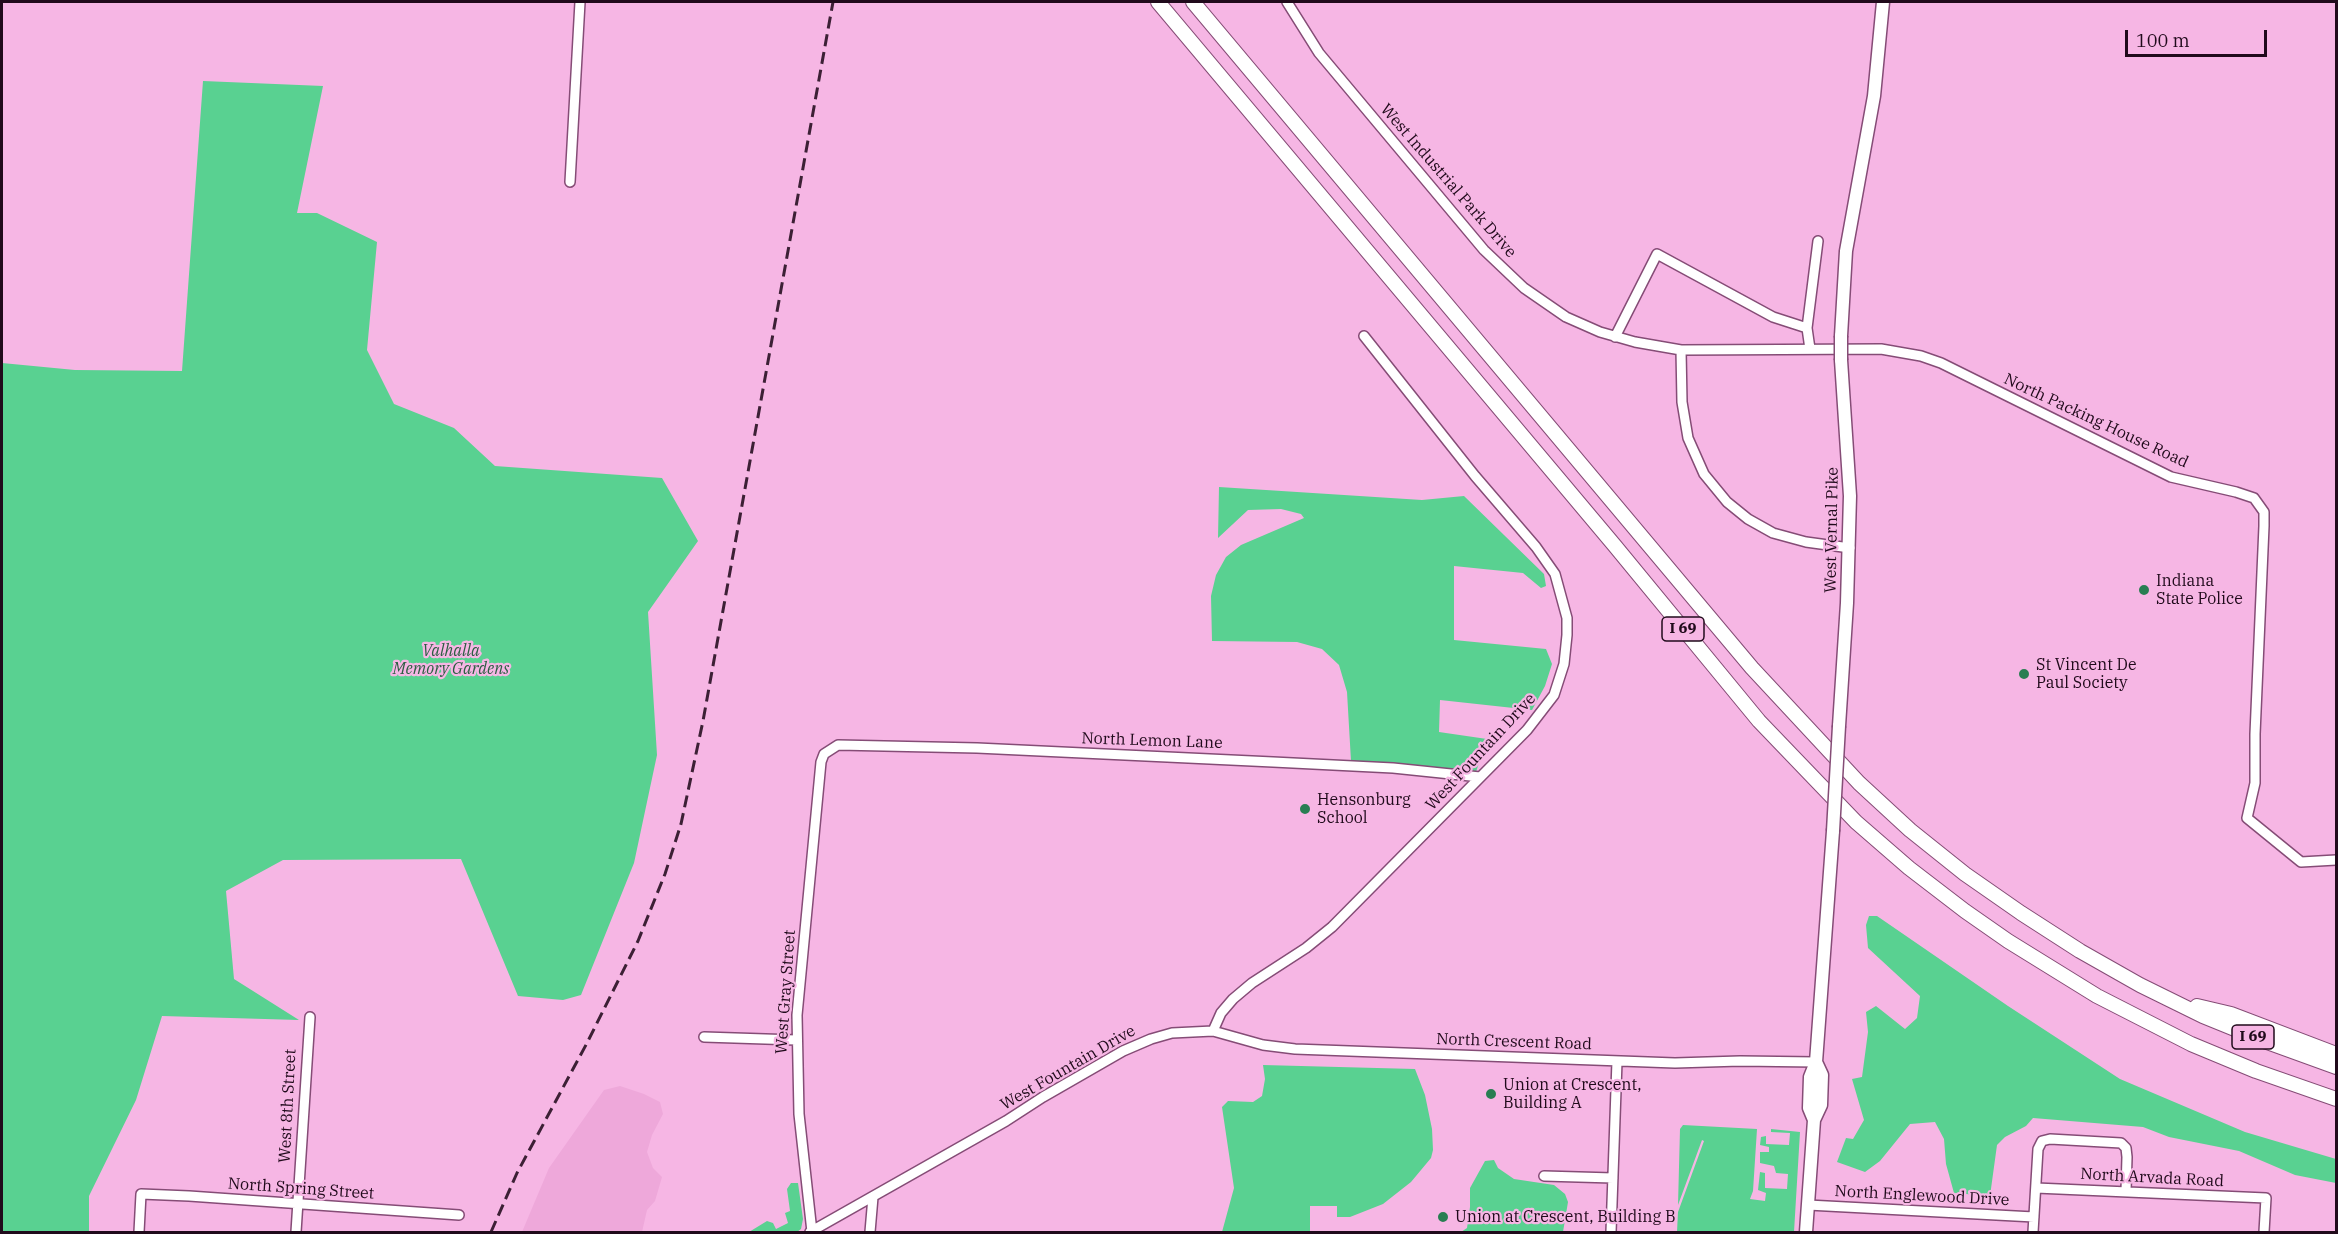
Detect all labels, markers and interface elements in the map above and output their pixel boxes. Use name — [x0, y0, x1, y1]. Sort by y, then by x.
scale bar — [2128, 18, 2270, 56]
text: 100 m — [2136, 29, 2190, 52]
street label: West Industrial Park Drive — [1376, 100, 1520, 262]
street label: North Packing House Road — [2001, 370, 2191, 472]
street label: West Vernal Pike — [1821, 467, 1843, 593]
place label: Indiana State Police — [2156, 571, 2243, 609]
marker: Indiana State Police — [2137, 583, 2151, 597]
road number: I 69 — [1662, 617, 1704, 641]
park label: Valhalla Memory Gardens — [393, 641, 509, 679]
place label: St Vincent De Paul Society — [2036, 655, 2136, 693]
marker: St Vincent De Paul Society — [2017, 667, 2031, 681]
street label: West Fountain Drive — [1422, 690, 1540, 814]
street label: North Lemon Lane — [1081, 729, 1223, 753]
place label: Hensonburg School — [1317, 790, 1411, 828]
marker: Hensonburg School — [1298, 802, 1312, 816]
street label: West Gray Street — [772, 929, 800, 1055]
street label: West Fountain Drive — [997, 1022, 1139, 1114]
road number: I 69 — [2232, 1025, 2274, 1049]
street label: North Crescent Road — [1436, 1030, 1592, 1054]
street label: West 8th Street — [275, 1048, 301, 1164]
place label: Union at Crescent, Building A — [1503, 1075, 1642, 1113]
marker: Union at Crescent, Building A — [1484, 1087, 1498, 1101]
street label: North Arvada Road — [2080, 1165, 2224, 1191]
street label: North Spring Street — [227, 1174, 375, 1204]
street label: North Englewood Drive — [1834, 1182, 2010, 1210]
place label: Union at Crescent, Building B — [1455, 1207, 1676, 1227]
marker: Union at Crescent, Building B — [1436, 1210, 1450, 1224]

